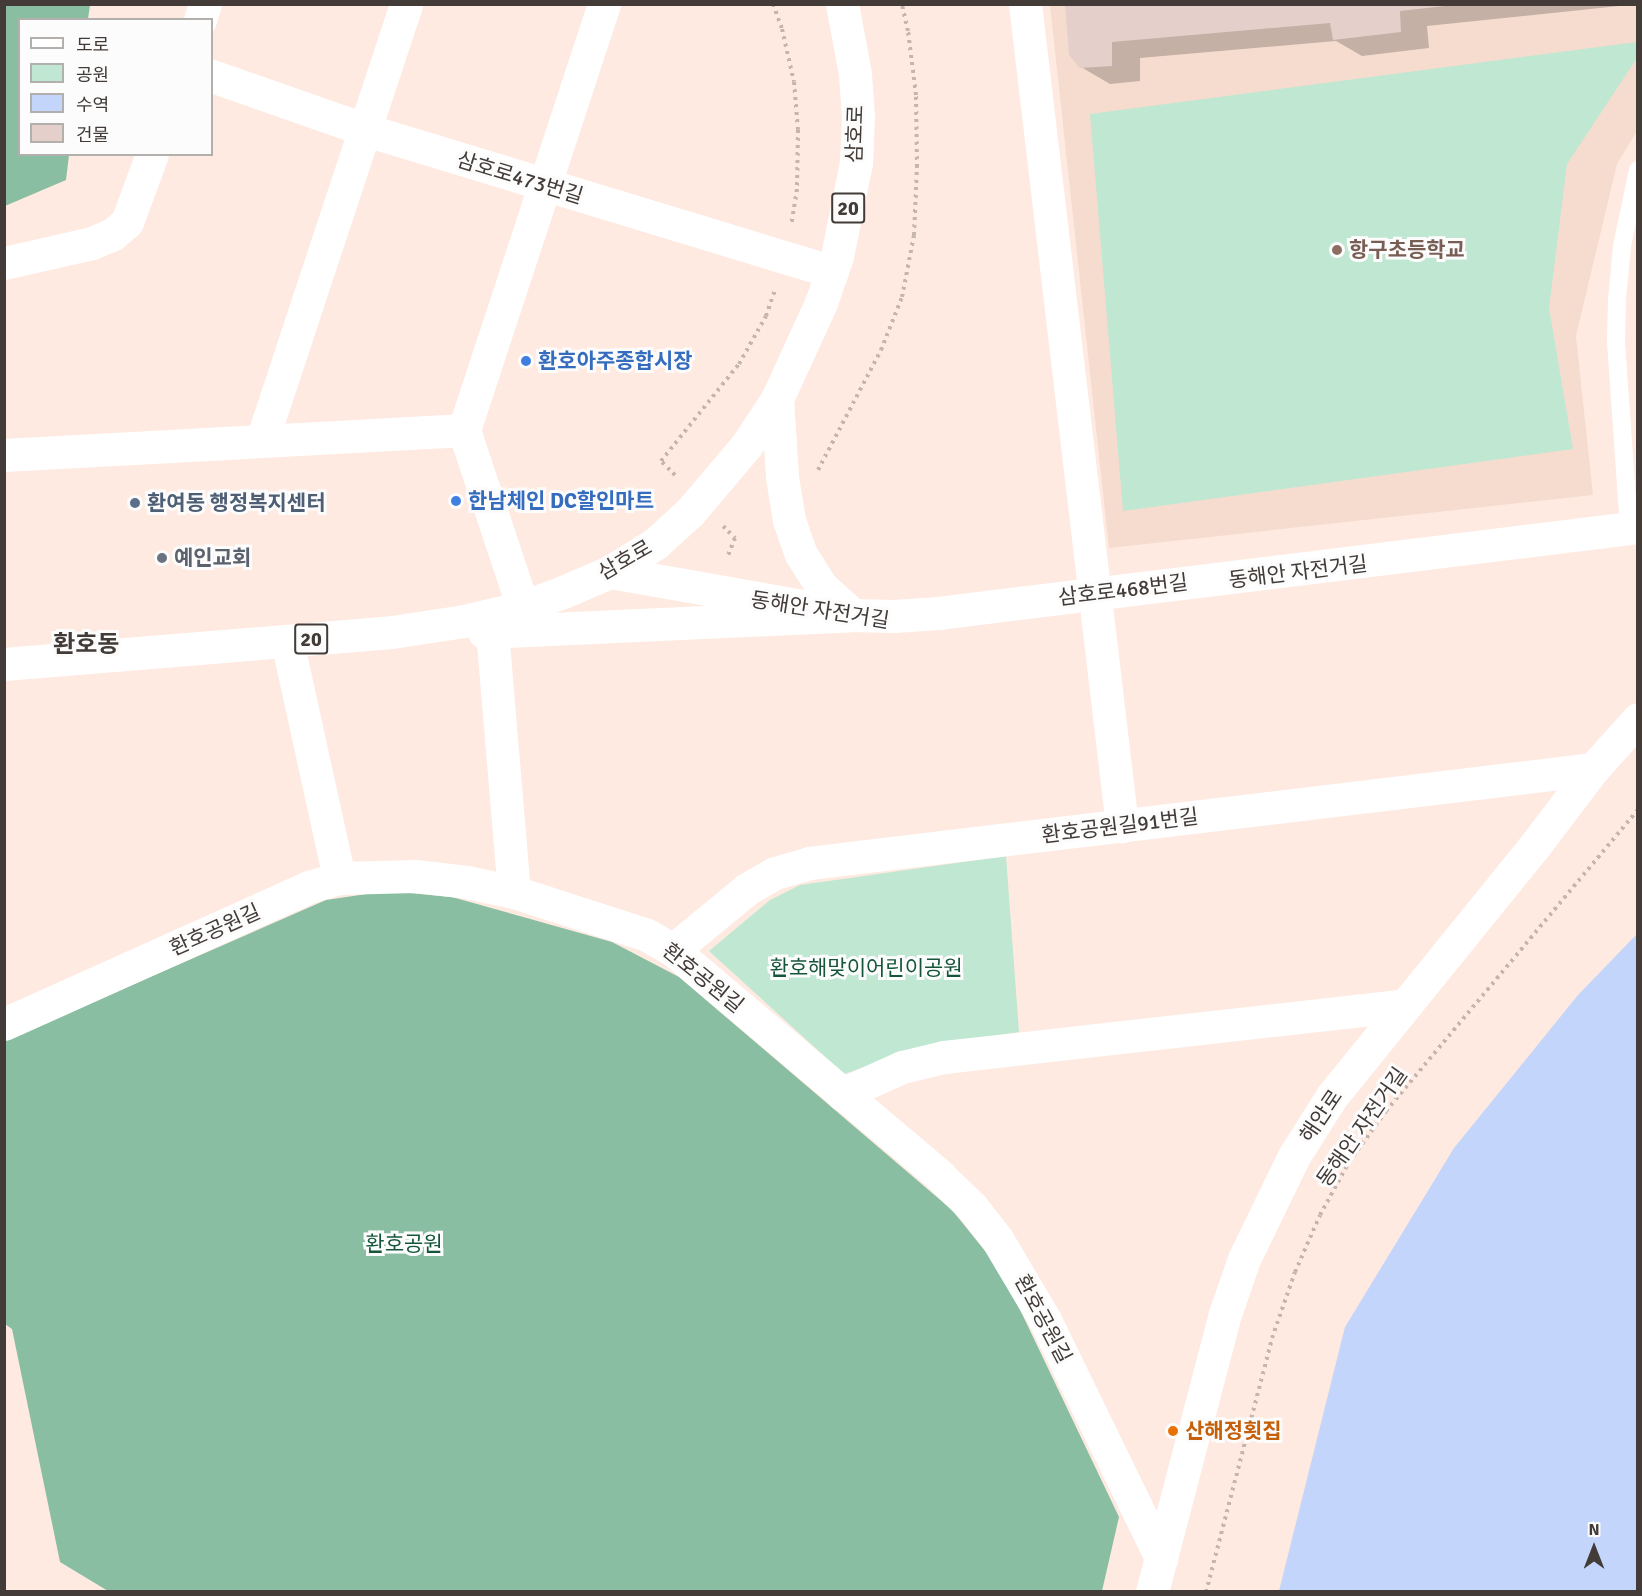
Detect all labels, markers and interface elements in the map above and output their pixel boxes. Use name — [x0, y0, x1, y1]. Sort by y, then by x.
legend — [18, 18, 213, 156]
text: 도로 — [76, 34, 109, 56]
text: 공원 — [76, 64, 109, 86]
text: 수역 — [76, 94, 109, 116]
street label: 삼호로 — [841, 105, 869, 163]
text: 건물 — [76, 124, 109, 146]
street label: 삼호로473번길 — [454, 147, 586, 209]
road number: 20 — [830, 191, 866, 225]
place label: 항구초등학교 — [1349, 237, 1465, 263]
marker: 항구초등학교 — [1330, 243, 1344, 257]
place label: 환호아주종합시장 — [538, 348, 693, 374]
marker: 환호아주종합시장 — [519, 354, 533, 368]
place label: 한남체인 DC할인마트 — [468, 488, 654, 514]
place label: 환여동 행정복지센터 — [147, 490, 325, 516]
marker: 한남체인 DC할인마트 — [449, 494, 463, 508]
marker: 환여동 행정복지센터 — [128, 496, 142, 510]
street label: 삼호로 — [594, 535, 656, 585]
place label: 예인교회 — [174, 545, 251, 571]
marker: 예인교회 — [155, 551, 169, 565]
street label: 동해안 자전거길 — [1227, 551, 1369, 593]
street label: 삼호로468번길 — [1057, 570, 1189, 610]
street label: 동해안 자전거길 — [749, 587, 891, 633]
road number: 20 — [293, 622, 329, 656]
district label: 환호동 — [53, 631, 119, 659]
street label: 환호공원길91번길 — [1040, 804, 1200, 848]
street label: 환호공원길 — [166, 899, 264, 961]
street label: 환호공원길 — [658, 938, 748, 1018]
park label: 환호해맞이어린이공원 — [769, 955, 963, 981]
street label: 동해안 자전거길 — [1312, 1062, 1412, 1192]
street label: 해안로 — [1294, 1085, 1348, 1147]
park label: 환호공원 — [365, 1231, 443, 1257]
street label: 환호공원길 — [1009, 1270, 1077, 1368]
place label: 산해정횟집 — [1185, 1418, 1282, 1444]
marker: 산해정횟집 — [1166, 1424, 1180, 1438]
north arrow — [1564, 1518, 1624, 1578]
text: N — [1588, 1520, 1600, 1540]

